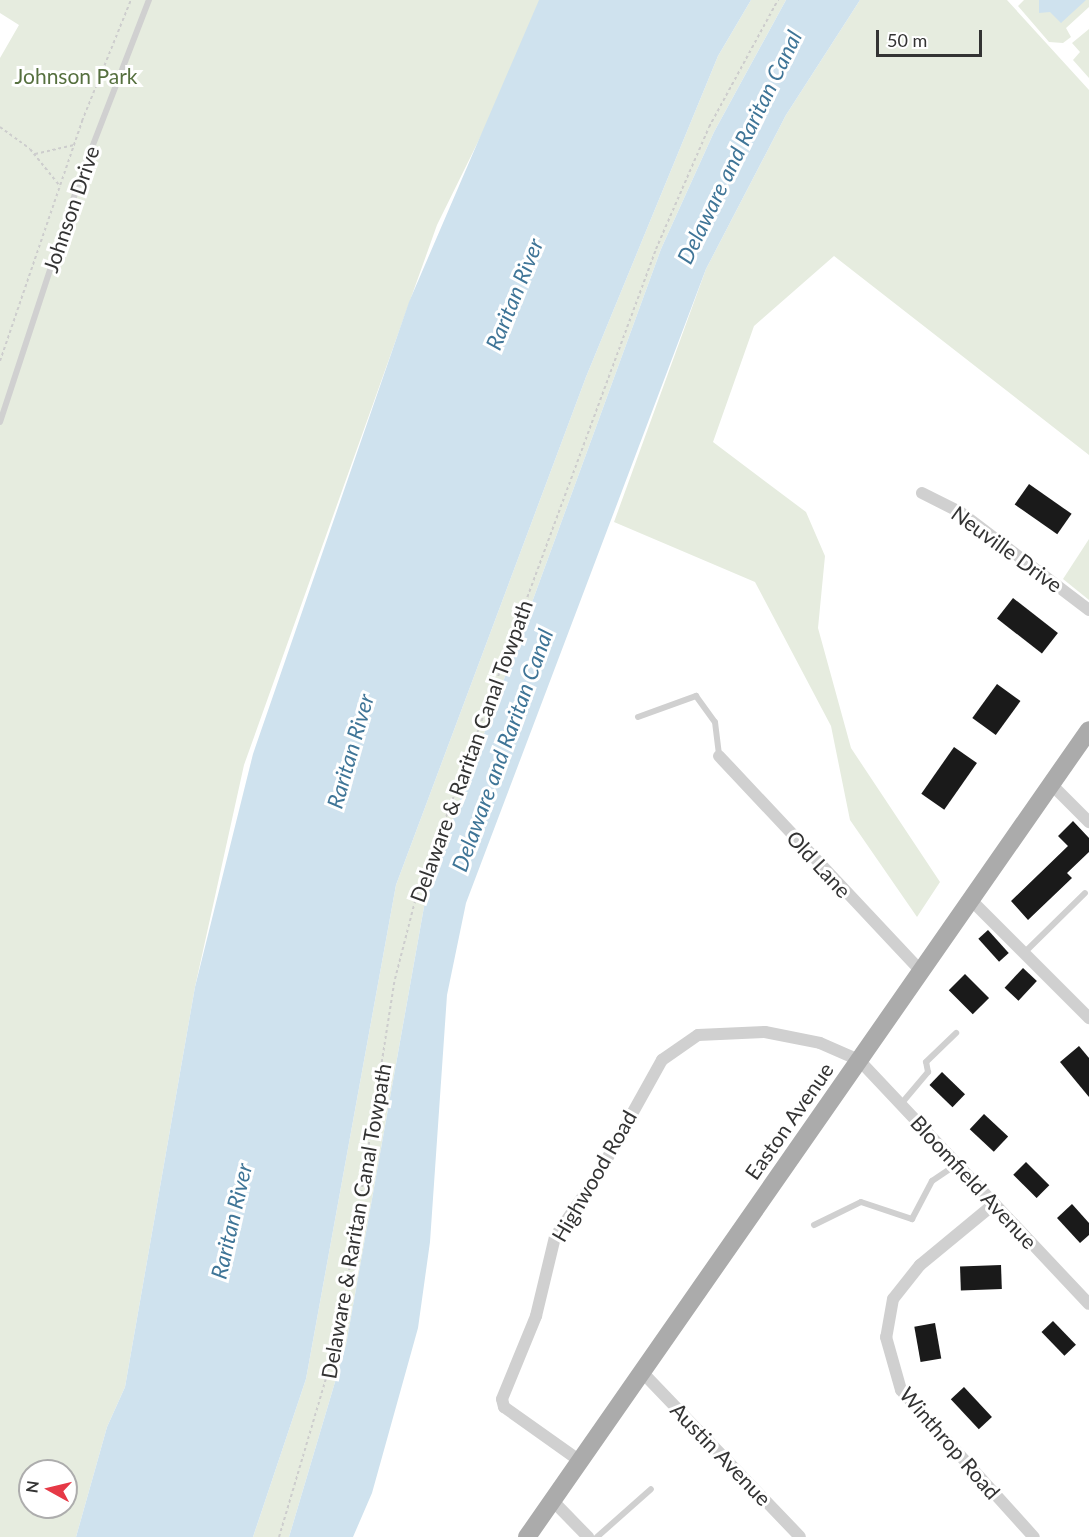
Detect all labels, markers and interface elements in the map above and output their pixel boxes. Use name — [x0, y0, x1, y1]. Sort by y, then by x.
scale bar — [879, 18, 986, 56]
water label: Delaware and Raritan Canal — [671, 26, 807, 268]
text: 50 m — [887, 29, 927, 51]
park label: Johnson Park — [15, 63, 137, 89]
street label: Johnson Drive — [38, 142, 104, 276]
water label: Raritan River — [480, 234, 548, 354]
street label: Neuville Drive — [947, 500, 1067, 598]
street label: Delaware & Raritan Canal Towpath — [404, 596, 538, 906]
water label: Delaware and Raritan Canal — [446, 625, 558, 875]
water label: Raritan River — [321, 691, 379, 811]
street label: Old Lane — [782, 825, 856, 903]
street label: Easton Avenue — [739, 1057, 839, 1185]
street label: Delaware & Raritan Canal Towpath — [316, 1061, 396, 1381]
street label: Highwood Road — [546, 1106, 642, 1246]
street label: Bloomfield Avenue — [905, 1110, 1043, 1254]
water label: Raritan River — [205, 1161, 257, 1281]
street label: Winthrop Road — [894, 1382, 1006, 1504]
street label: Austin Avenue — [665, 1397, 777, 1511]
north arrow — [18, 1459, 78, 1519]
text: N — [21, 1479, 42, 1494]

